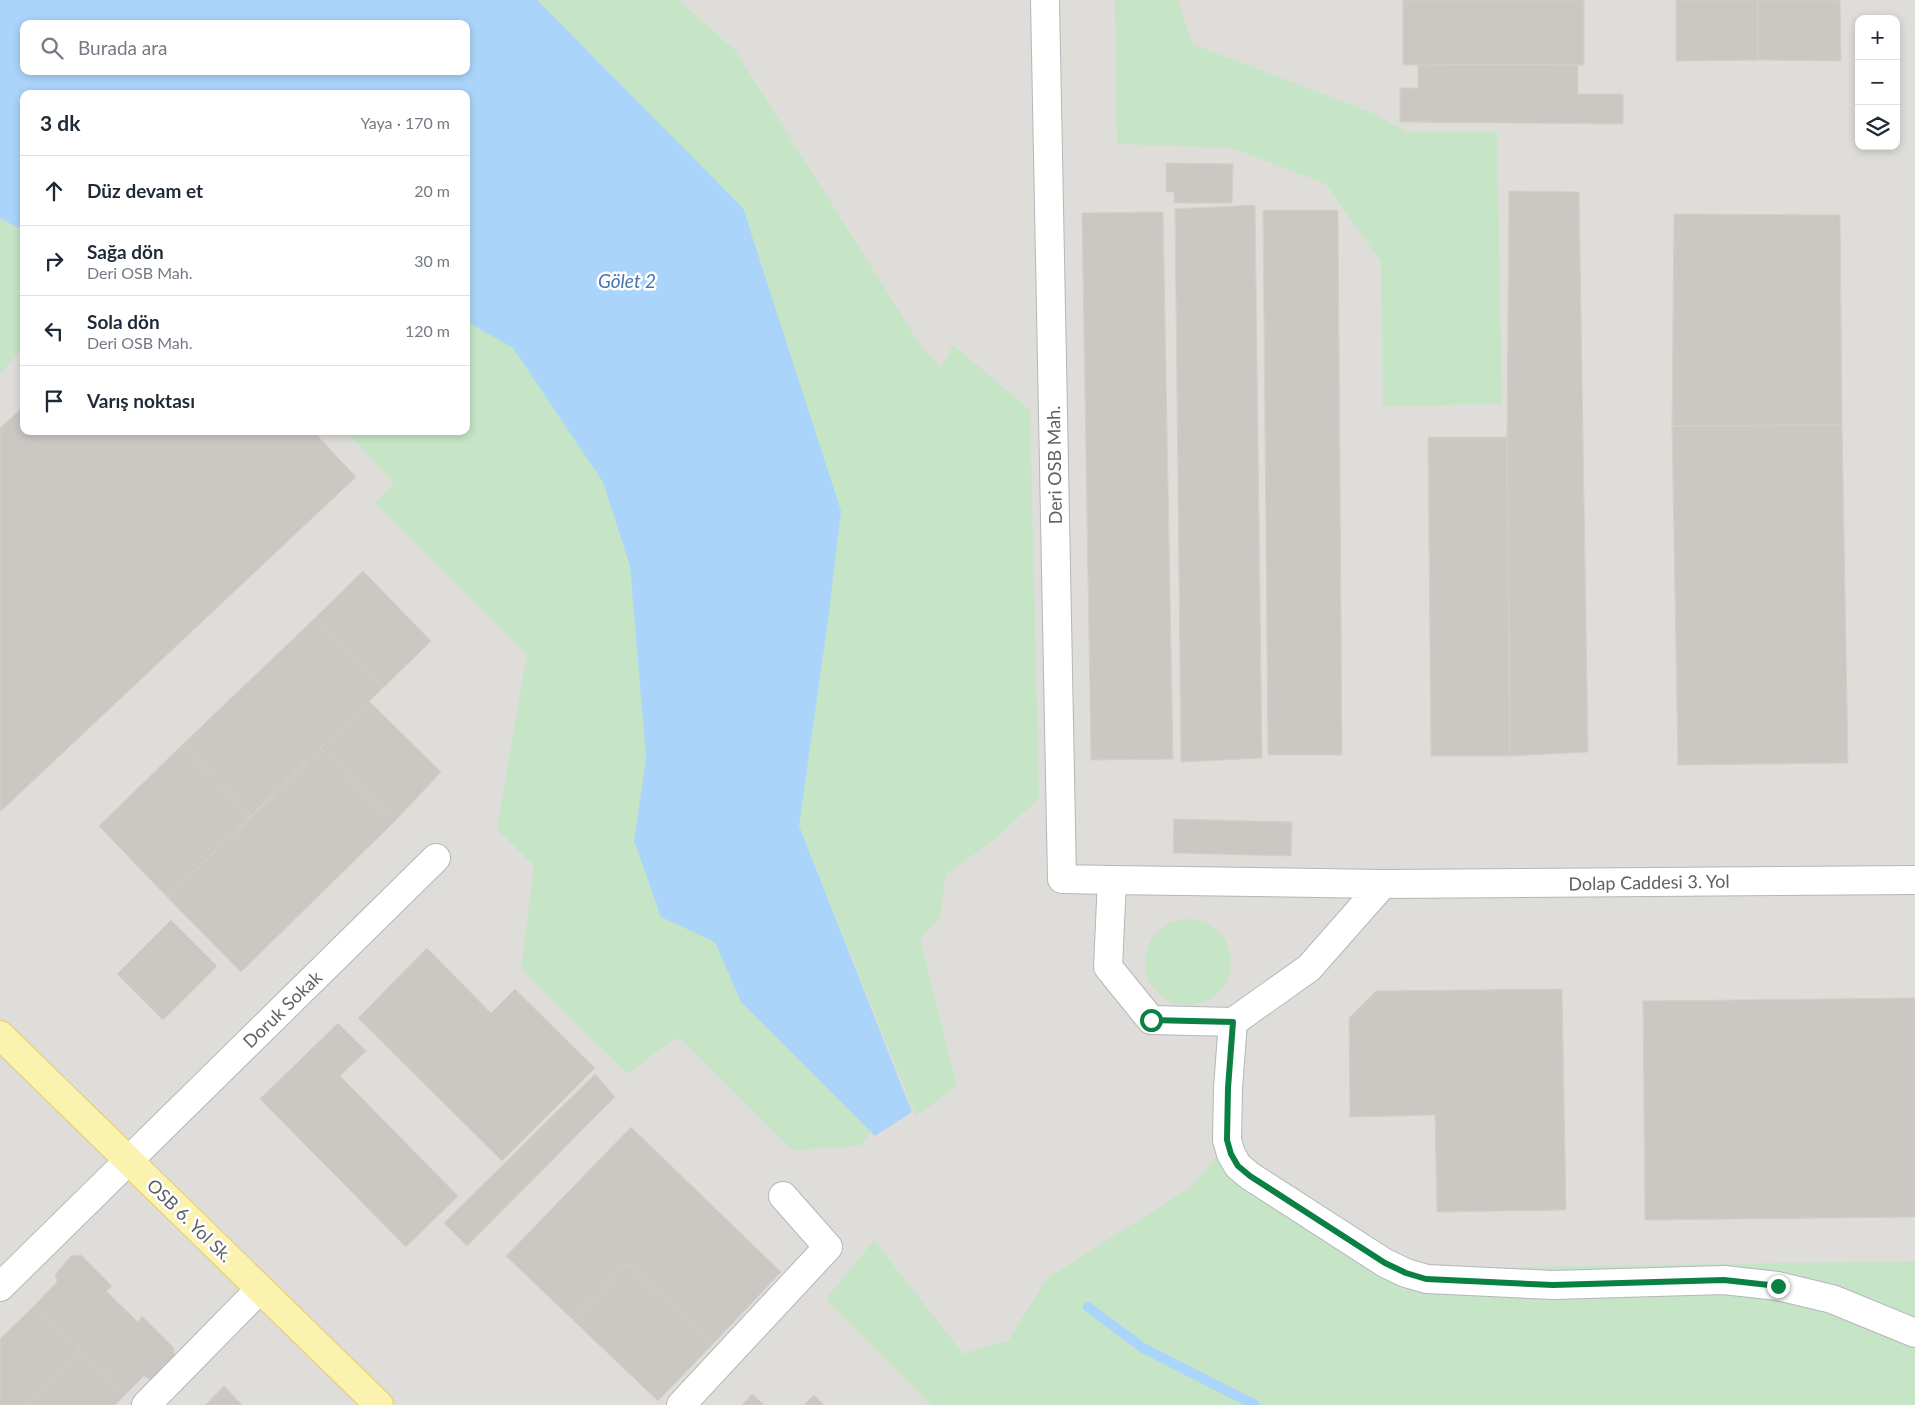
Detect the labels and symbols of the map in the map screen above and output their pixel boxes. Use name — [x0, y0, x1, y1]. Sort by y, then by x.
water label: Gölet 2 — [598, 269, 656, 292]
street label: Deri OSB Mah. — [1042, 405, 1066, 525]
street label: Dolap Caddesi 3. Yol — [1568, 870, 1730, 894]
street label: Doruk Sokak — [238, 965, 327, 1052]
route start — [1140, 1009, 1163, 1032]
street label: OSB 6. Yol Sk. — [143, 1174, 237, 1266]
route end — [1767, 1275, 1790, 1298]

